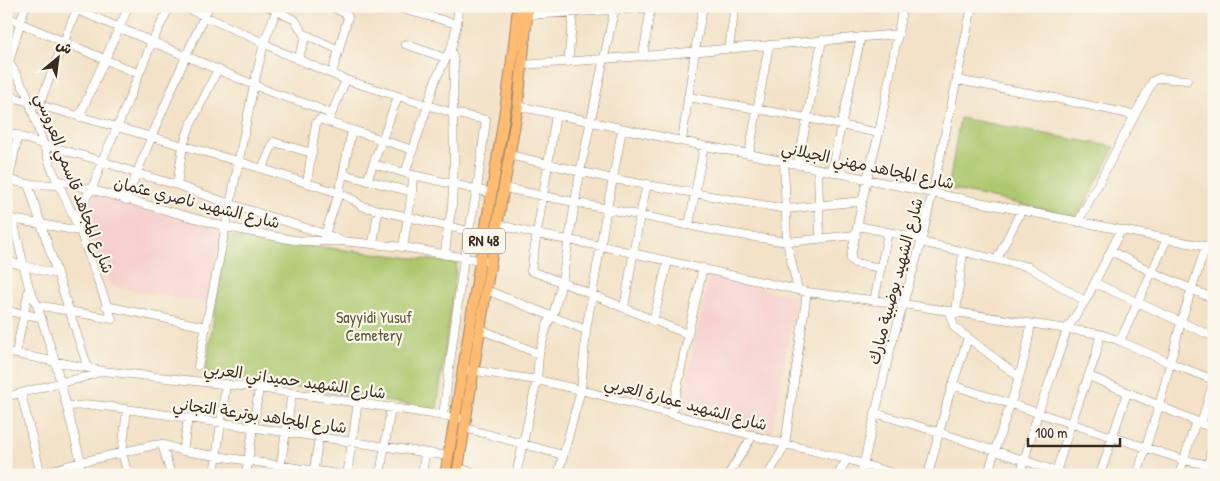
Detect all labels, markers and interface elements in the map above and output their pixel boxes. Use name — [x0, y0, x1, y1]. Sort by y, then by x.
north arrow — [32, 32, 82, 82]
text: ش — [53, 34, 76, 58]
street label: شارع المجاهد قاسمي العروسي — [27, 90, 120, 278]
street label: شارع المجاهد مهني الجيلاني — [779, 136, 956, 198]
street label: شارع الشهيد ناصري عثمان — [111, 171, 282, 234]
street label: شارع الشهيد بوضبية مبارك — [862, 195, 929, 367]
road number: RN 48 — [463, 228, 505, 254]
park label: Sayyidi Yusuf Cemetery — [336, 306, 412, 346]
street label: شارع الشهيد حميداني العربي — [202, 356, 387, 408]
street label: شارع الشهيد عمارة العربي — [601, 371, 770, 439]
street label: شارع المجاهد بوترعة التجاني — [171, 392, 348, 442]
scale bar — [1028, 416, 1120, 448]
text: 100 m — [1035, 422, 1068, 443]

